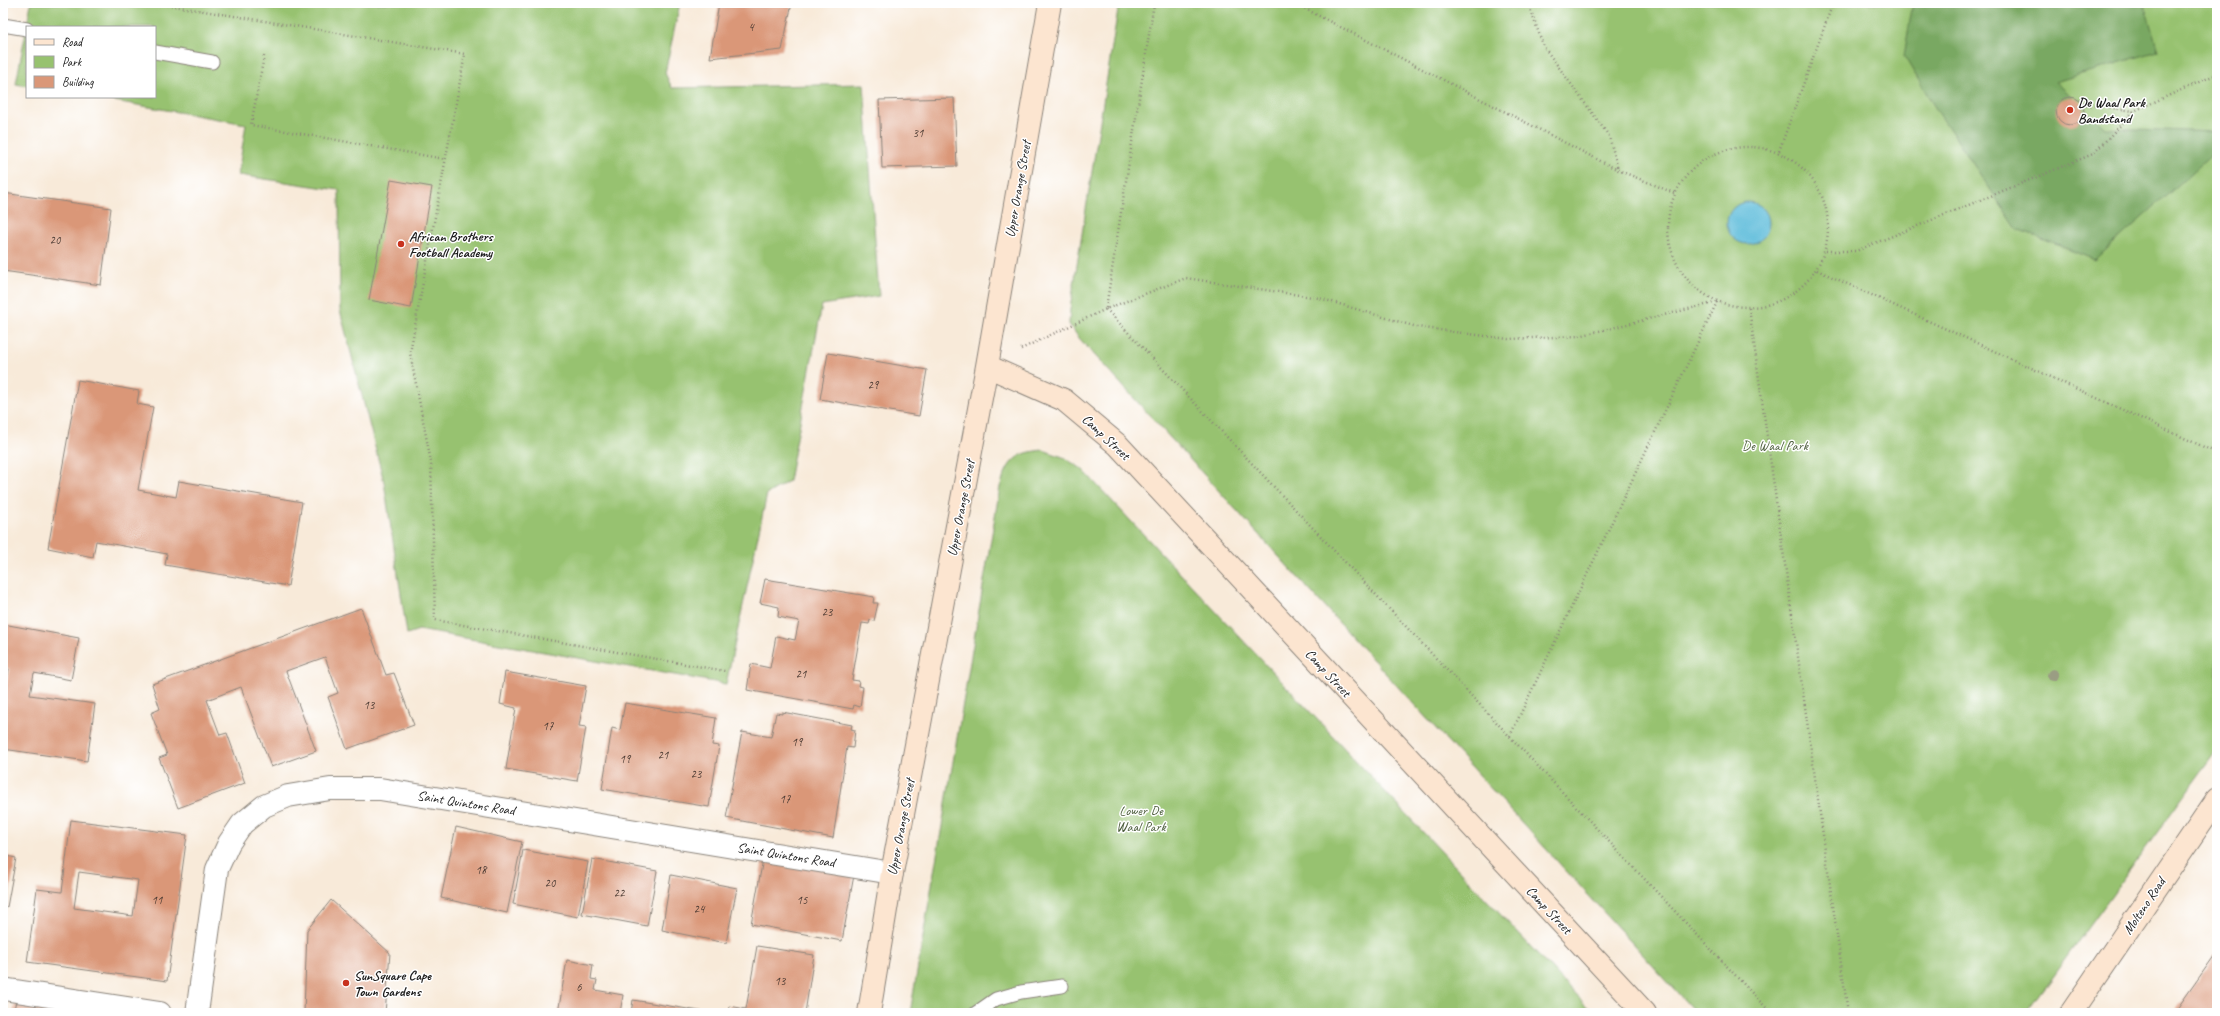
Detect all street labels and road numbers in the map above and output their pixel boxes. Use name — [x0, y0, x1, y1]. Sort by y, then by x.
street label: Upper Orange Street — [1001, 137, 1035, 239]
street label: Camp Street — [1078, 411, 1135, 464]
street label: Upper Orange Street — [943, 456, 979, 558]
street label: Camp Street — [1302, 645, 1355, 702]
street label: Upper Orange Street — [883, 775, 919, 877]
street label: Saint Quintons Road — [416, 787, 519, 820]
street label: Saint Quintons Road — [736, 839, 839, 872]
street label: Molteno Road — [2119, 872, 2171, 938]
street label: Camp Street — [1523, 882, 1576, 939]

